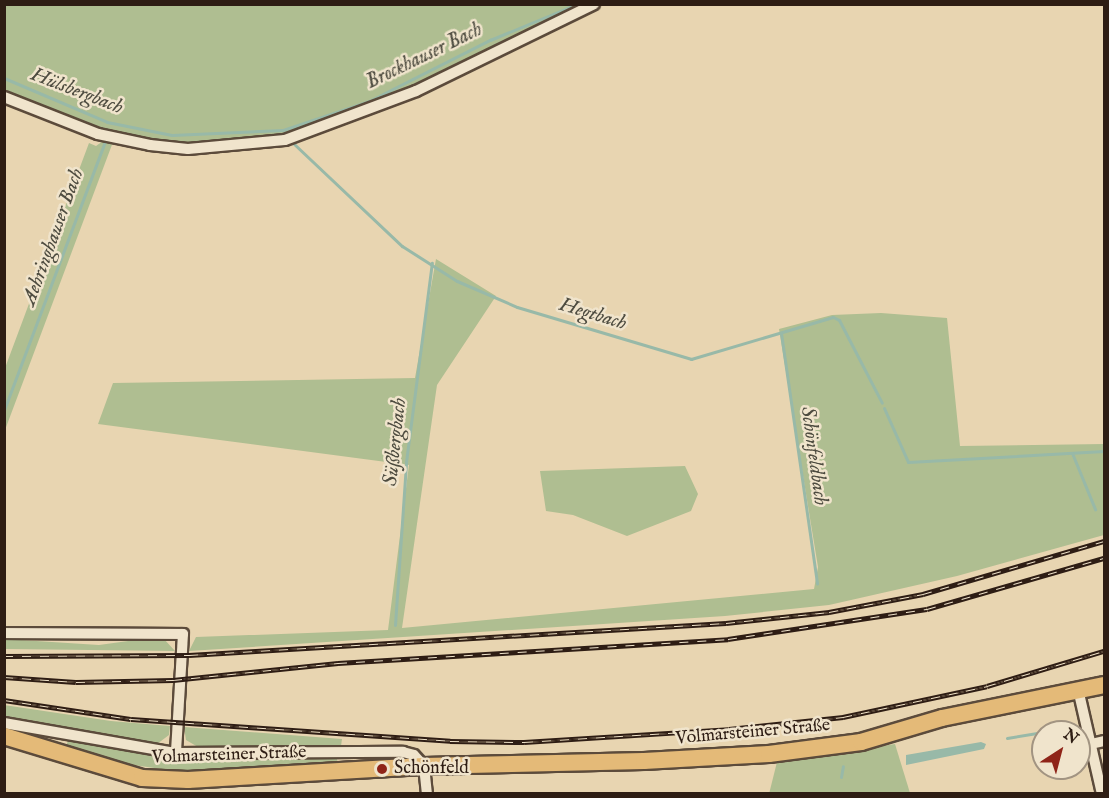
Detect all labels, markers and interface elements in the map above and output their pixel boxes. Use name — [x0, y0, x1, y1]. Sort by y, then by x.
water label: Brockhauser Bach — [362, 18, 486, 94]
water label: Hülsbergbach — [28, 62, 126, 120]
water label: Aehringhauser Bach — [17, 165, 89, 309]
water label: Hegtbach — [557, 292, 629, 336]
water label: Süßbergbach — [378, 397, 412, 487]
water label: Schönfeldbach — [795, 405, 833, 507]
street label: Volmarsteiner Straße — [675, 715, 831, 751]
north arrow — [1031, 720, 1091, 780]
text: N — [1059, 725, 1082, 749]
street label: Volmarsteiner Straße — [151, 743, 307, 769]
place label: Schönfeld — [394, 758, 469, 780]
marker: Schönfeld — [375, 762, 389, 776]

